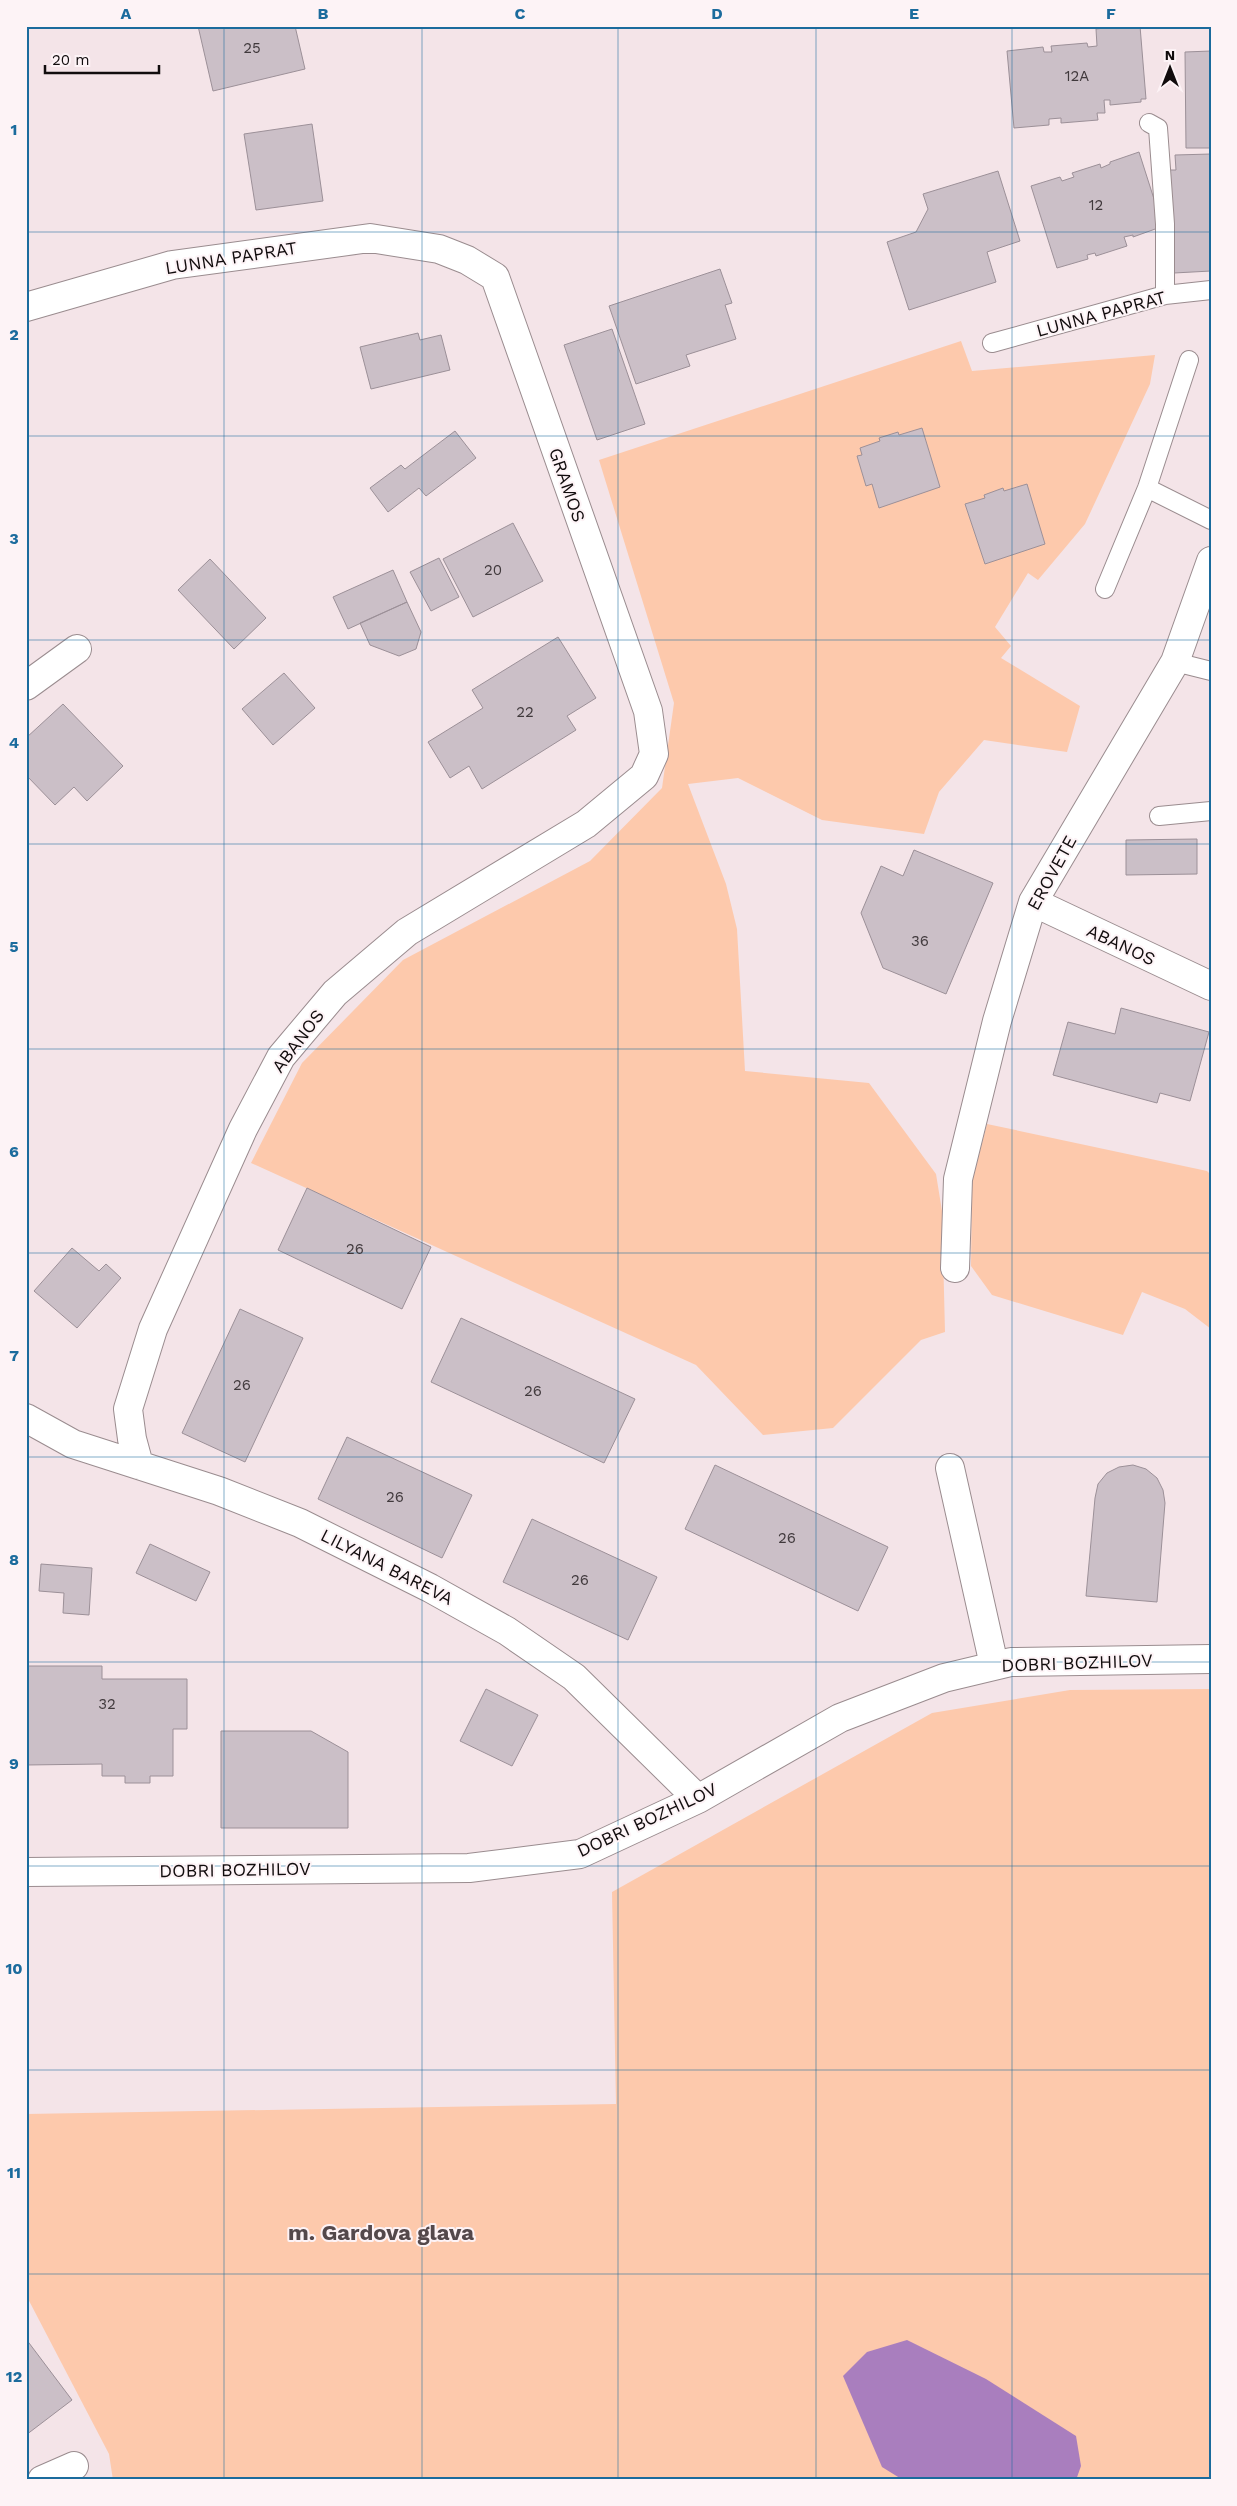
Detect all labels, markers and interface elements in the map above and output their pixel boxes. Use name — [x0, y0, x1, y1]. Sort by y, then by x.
text: A — [121, 4, 132, 23]
text: B — [318, 4, 329, 23]
text: C — [515, 4, 526, 23]
text: D — [711, 4, 723, 23]
text: E — [909, 4, 919, 23]
text: F — [1106, 4, 1116, 23]
house number: 25 — [243, 39, 261, 57]
scale bar — [45, 42, 159, 74]
north arrow — [1144, 42, 1194, 92]
text: N — [1165, 47, 1175, 63]
text: 20 m — [52, 51, 90, 69]
house number: 12A — [1065, 67, 1089, 85]
text: 1 — [11, 120, 17, 139]
house number: 12 — [1089, 196, 1103, 214]
street label: LUNNA PAPRAT — [164, 237, 298, 278]
street label: LUNNA PAPRAT — [1034, 286, 1168, 341]
text: 2 — [9, 325, 19, 344]
street label: GRAMOS — [545, 445, 590, 525]
text: 3 — [9, 529, 19, 548]
house number: 20 — [484, 561, 502, 579]
house number: 22 — [516, 703, 534, 721]
text: 4 — [9, 733, 19, 752]
street label: EROVETE — [1022, 832, 1081, 914]
street label: ABANOS — [1083, 919, 1159, 970]
house number: 36 — [911, 932, 929, 950]
text: 5 — [9, 937, 19, 956]
street label: ABANOS — [267, 1005, 328, 1076]
text: 6 — [9, 1142, 19, 1161]
house number: 26 — [346, 1240, 364, 1258]
text: 7 — [9, 1346, 19, 1365]
house number: 26 — [233, 1376, 251, 1394]
house number: 26 — [524, 1382, 542, 1400]
house number: 26 — [386, 1488, 404, 1506]
street label: LILYANA BAREVA — [318, 1524, 457, 1609]
house number: 26 — [778, 1529, 796, 1547]
text: 8 — [9, 1550, 19, 1569]
house number: 26 — [571, 1571, 589, 1589]
street label: DOBRI BOZHILOV — [1001, 1649, 1153, 1676]
house number: 32 — [98, 1695, 116, 1713]
text: 9 — [9, 1754, 19, 1773]
street label: DOBRI BOZHILOV — [574, 1778, 720, 1861]
street label: DOBRI BOZHILOV — [159, 1858, 311, 1881]
text: 10 — [5, 1959, 23, 1978]
text: 11 — [7, 2163, 21, 2182]
district label: m. Gardova glava — [288, 2220, 474, 2245]
text: 12 — [6, 2367, 22, 2386]

